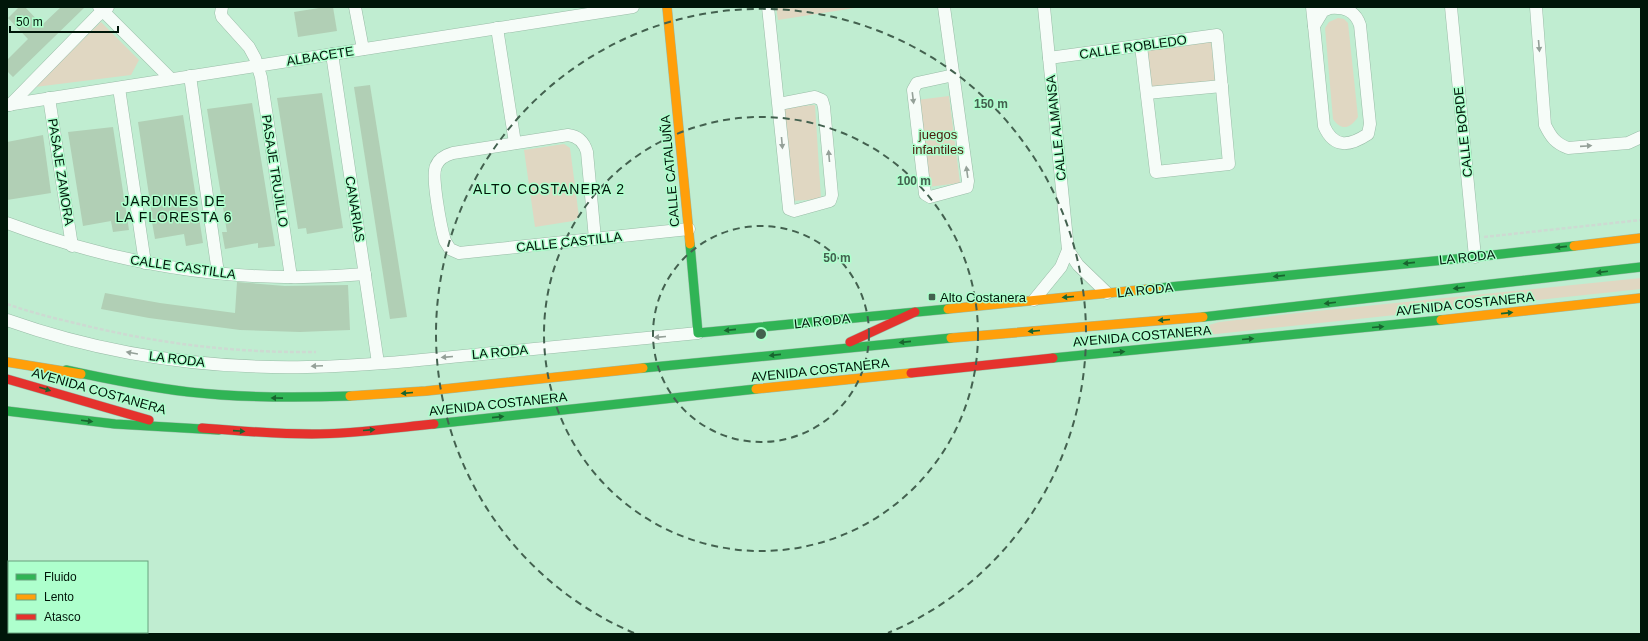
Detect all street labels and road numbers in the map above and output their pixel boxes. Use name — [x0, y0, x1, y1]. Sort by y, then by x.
street label: CALLE ROBLEDO — [1078, 32, 1188, 62]
street label: ALBACETE — [285, 43, 355, 69]
street label: CALLE ALMANSA — [1043, 74, 1069, 182]
street label: CALLE BORDE — [1451, 86, 1475, 178]
street label: PASAJE TRUJILLO — [259, 114, 291, 228]
street label: CALLE CATALUÑA — [658, 114, 682, 228]
street label: PASAJE ZAMORA — [45, 117, 77, 227]
street label: CANARIAS — [342, 175, 368, 243]
street label: CALLE CASTILLA — [515, 229, 623, 255]
street label: LA RODA — [1438, 247, 1496, 267]
street label: CALLE CASTILLA — [129, 252, 237, 282]
street label: LA RODA — [1116, 280, 1174, 300]
street label: AVENIDA COSTANERA — [1395, 289, 1535, 319]
street label: LA RODA — [793, 311, 851, 331]
street label: AVENIDA COSTANERA — [1072, 322, 1212, 350]
street label: LA RODA — [471, 342, 529, 362]
street label: LA RODA — [148, 348, 206, 370]
street label: AVENIDA COSTANERA — [750, 355, 890, 385]
street label: AVENIDA COSTANERA — [30, 365, 168, 417]
street label: AVENIDA COSTANERA — [428, 389, 568, 419]

